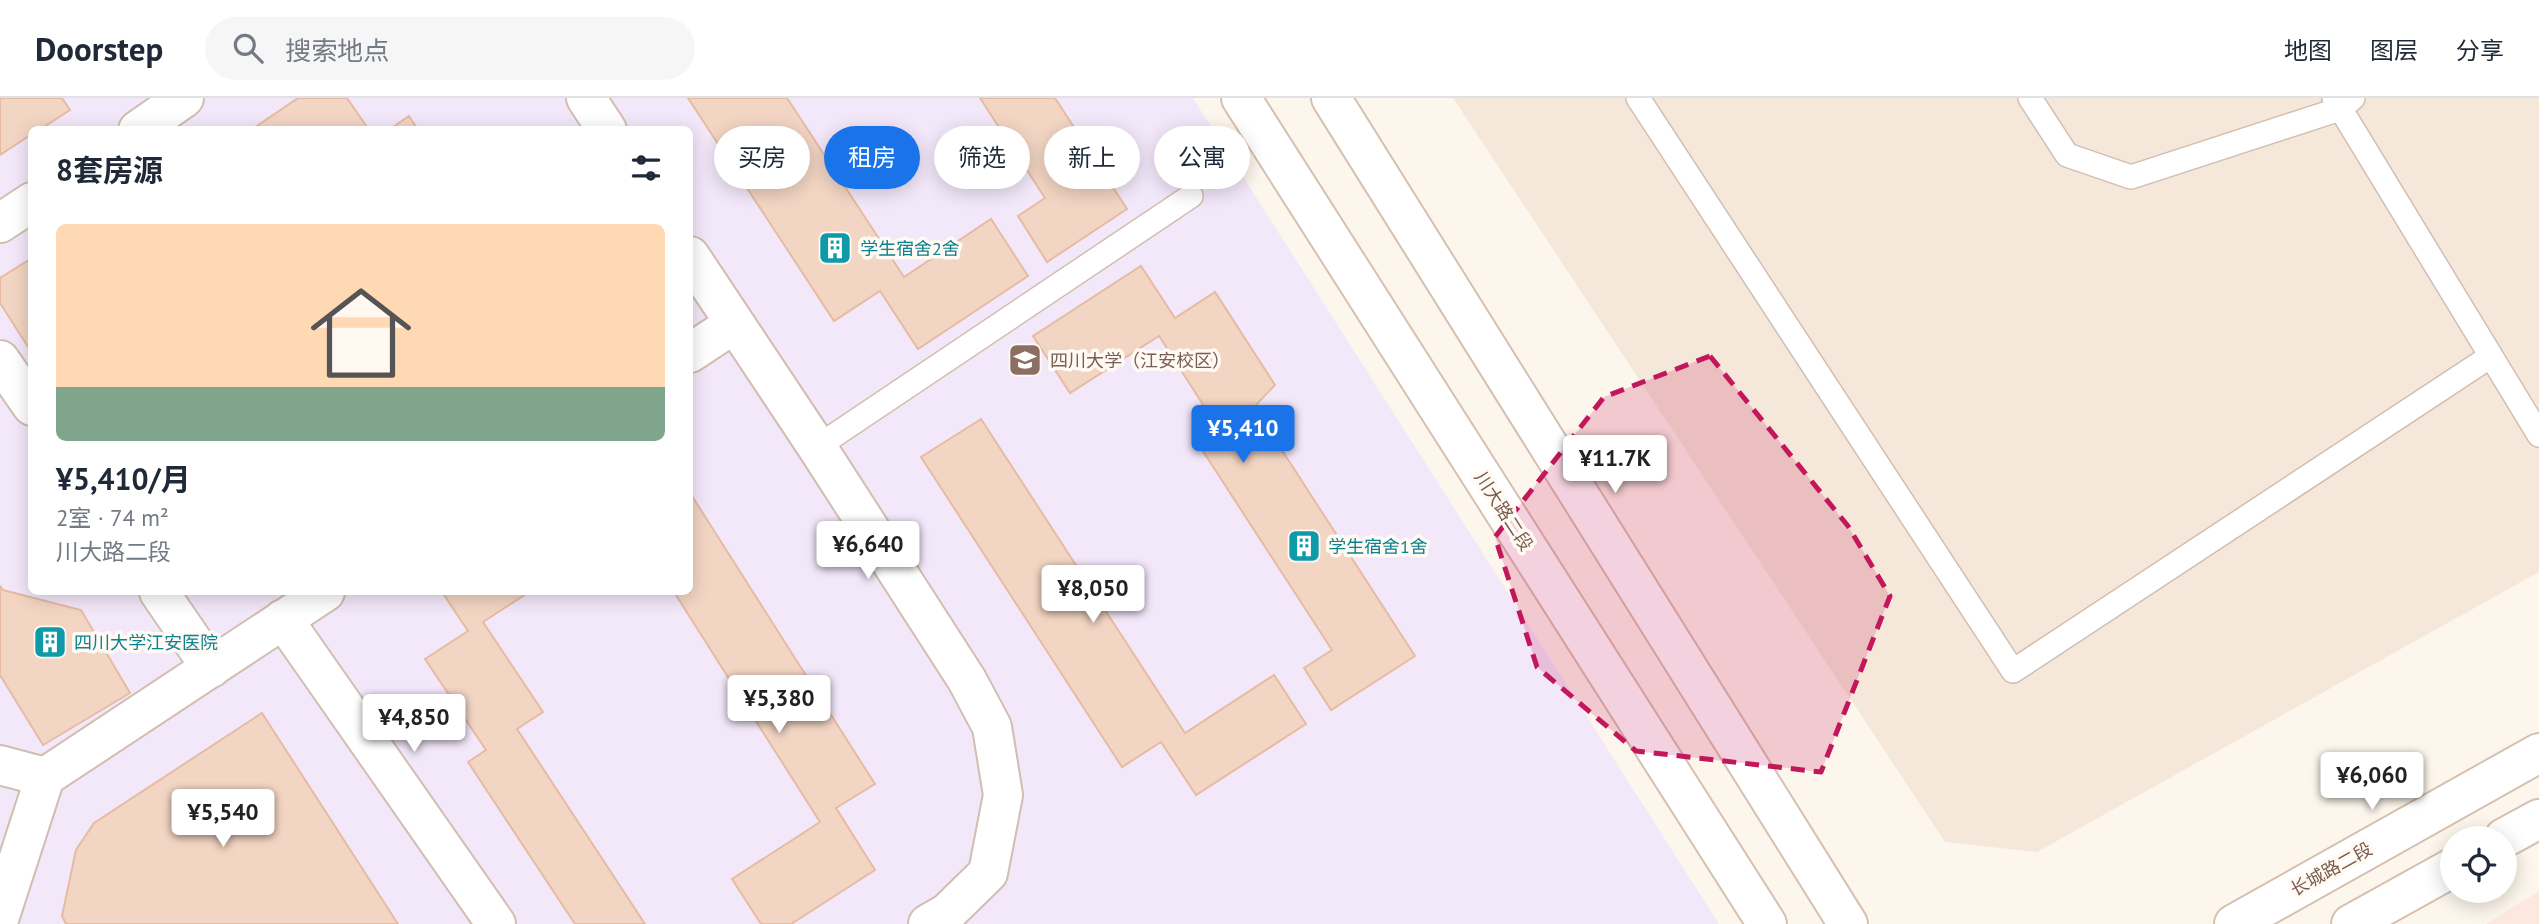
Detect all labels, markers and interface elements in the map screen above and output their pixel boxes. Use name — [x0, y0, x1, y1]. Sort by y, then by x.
search box — [205, 17, 695, 80]
text: Doorstep — [35, 27, 163, 70]
icon: search — [229, 29, 267, 67]
text: 搜索地点 — [285, 34, 389, 67]
text: 地图 — [2284, 35, 2332, 66]
text: 图层 — [2370, 35, 2418, 66]
text: 分享 — [2456, 35, 2504, 66]
chip: 买房 — [714, 126, 810, 189]
chip: 租房 — [824, 126, 920, 189]
chip: 筛选 — [934, 126, 1030, 189]
chip: 新上 — [1044, 126, 1140, 189]
chip: 公寓 — [1154, 126, 1250, 189]
icon: filters — [627, 149, 665, 187]
text: 8套房源 — [56, 150, 163, 189]
building icon: 学生宿舍2舍 — [816, 229, 854, 267]
place label: 学生宿舍2舍 — [860, 237, 960, 260]
icon: home — [298, 270, 424, 396]
school or university icon: 四川大学（江安校区） — [1006, 341, 1044, 379]
place label: 四川大学（江安校区） — [1050, 349, 1230, 372]
pin: ¥5,410 — [1186, 406, 1300, 465]
text: ¥5,410 — [1207, 413, 1279, 442]
pin: ¥11.7K — [1558, 436, 1672, 495]
text: ¥11.7K — [1579, 443, 1651, 472]
text: ¥5,410/月 — [56, 459, 191, 498]
street label: 川大路二段 — [1470, 467, 1538, 555]
text: 2室 · 74 m² — [56, 503, 169, 532]
pin: ¥6,640 — [811, 522, 925, 581]
building icon: 学生宿舍1舍 — [1285, 527, 1323, 565]
text: ¥6,640 — [832, 529, 904, 558]
place label: 学生宿舍1舍 — [1328, 535, 1428, 558]
text: 川大路二段 — [56, 537, 171, 566]
pin: ¥8,050 — [1036, 566, 1150, 625]
text: ¥8,050 — [1057, 573, 1129, 602]
building icon: 四川大学江安医院 — [31, 623, 69, 661]
place label: 四川大学江安医院 — [74, 631, 218, 654]
pin: ¥5,380 — [722, 676, 836, 735]
text: ¥5,380 — [743, 683, 815, 712]
pin: ¥4,850 — [357, 694, 471, 754]
text: ¥4,850 — [378, 702, 450, 731]
pin: ¥6,060 — [2315, 752, 2429, 812]
text: ¥6,060 — [2336, 760, 2408, 789]
pin: ¥5,540 — [166, 790, 280, 849]
text: ¥5,540 — [187, 797, 259, 826]
map controls — [2440, 826, 2517, 903]
button: locate — [2440, 826, 2517, 903]
street label: 长城路二段 — [2286, 837, 2376, 901]

